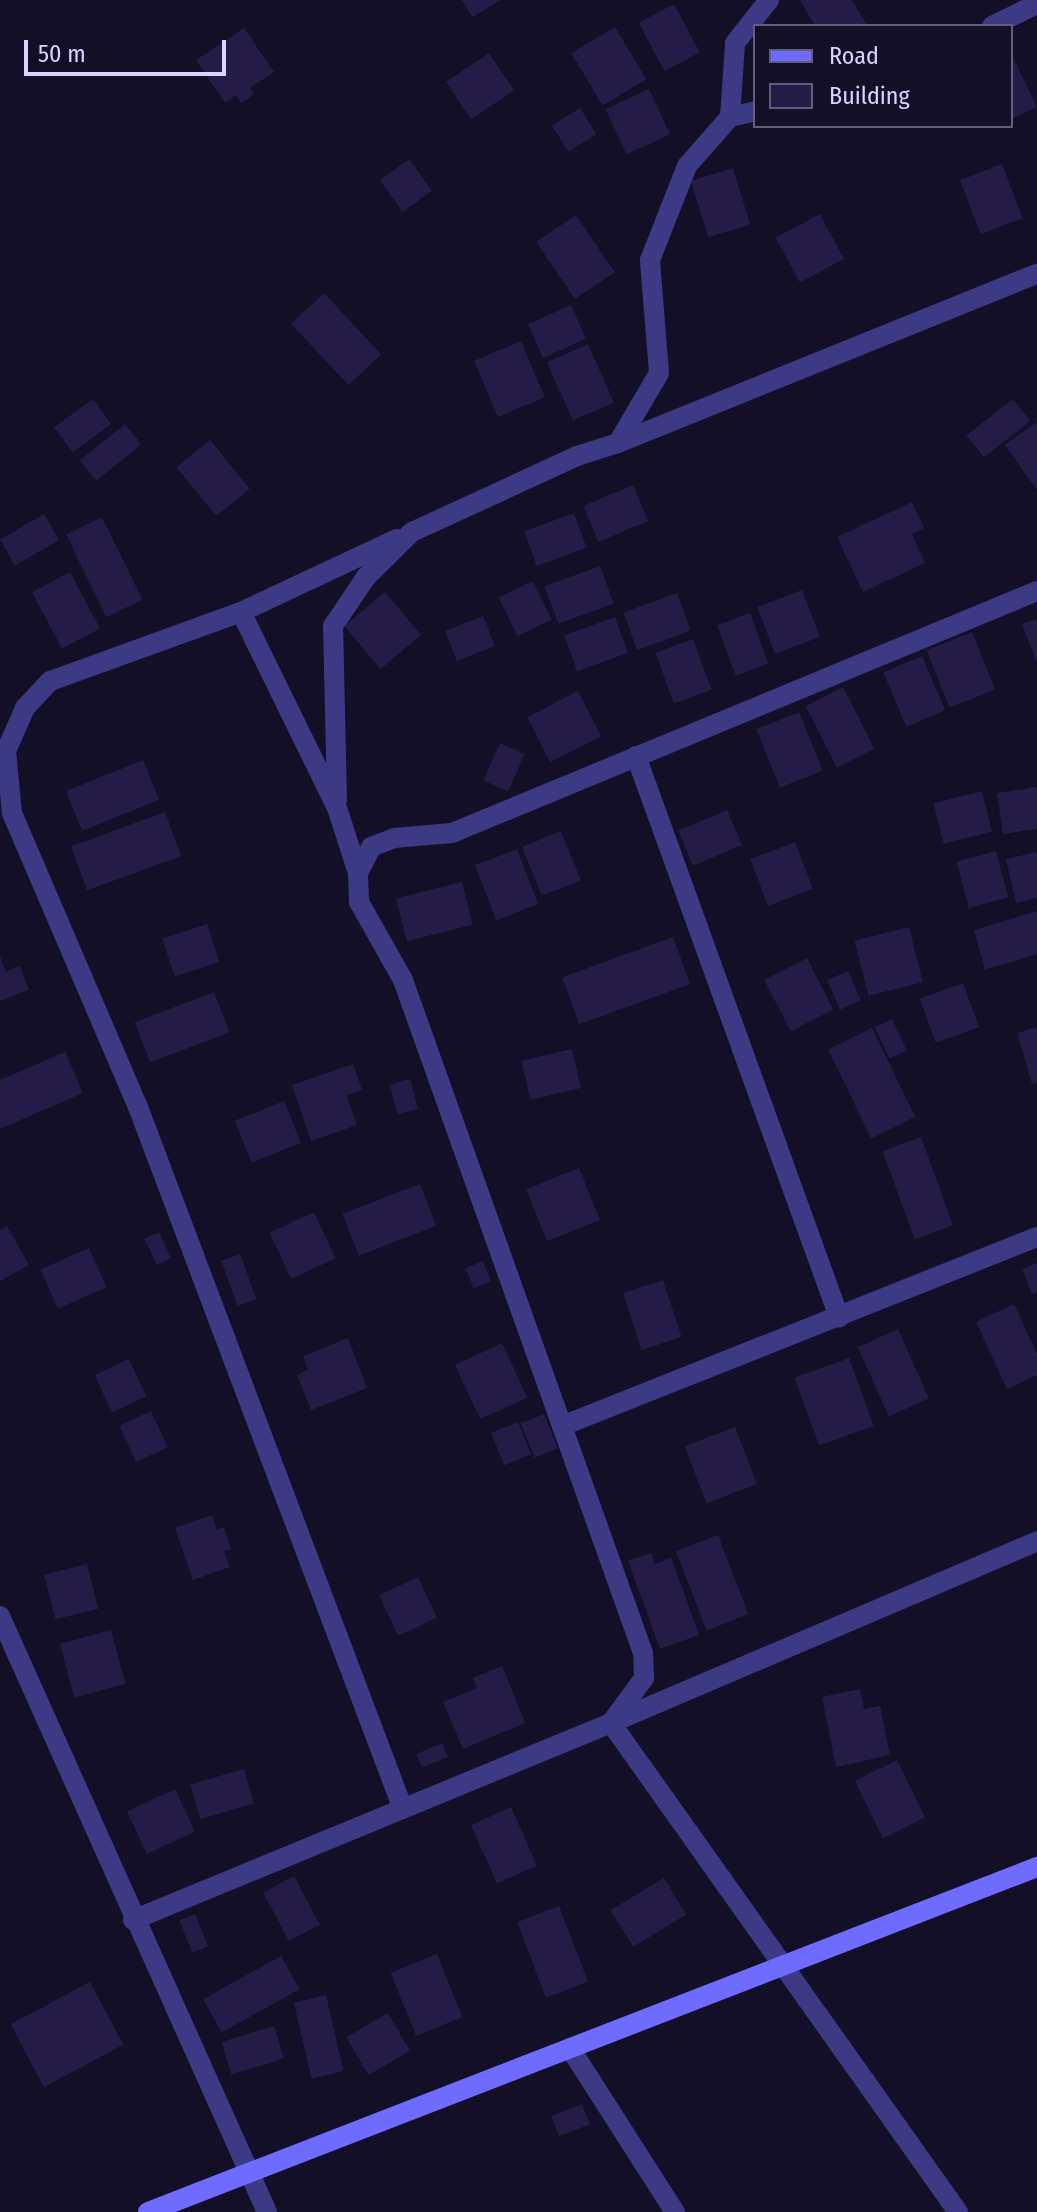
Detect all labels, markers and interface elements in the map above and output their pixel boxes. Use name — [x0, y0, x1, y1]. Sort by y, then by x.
scale bar — [28, 24, 230, 74]
legend — [753, 24, 1013, 128]
text: 50 m — [38, 40, 86, 68]
text: Road — [829, 42, 879, 70]
text: Building — [829, 82, 910, 110]

